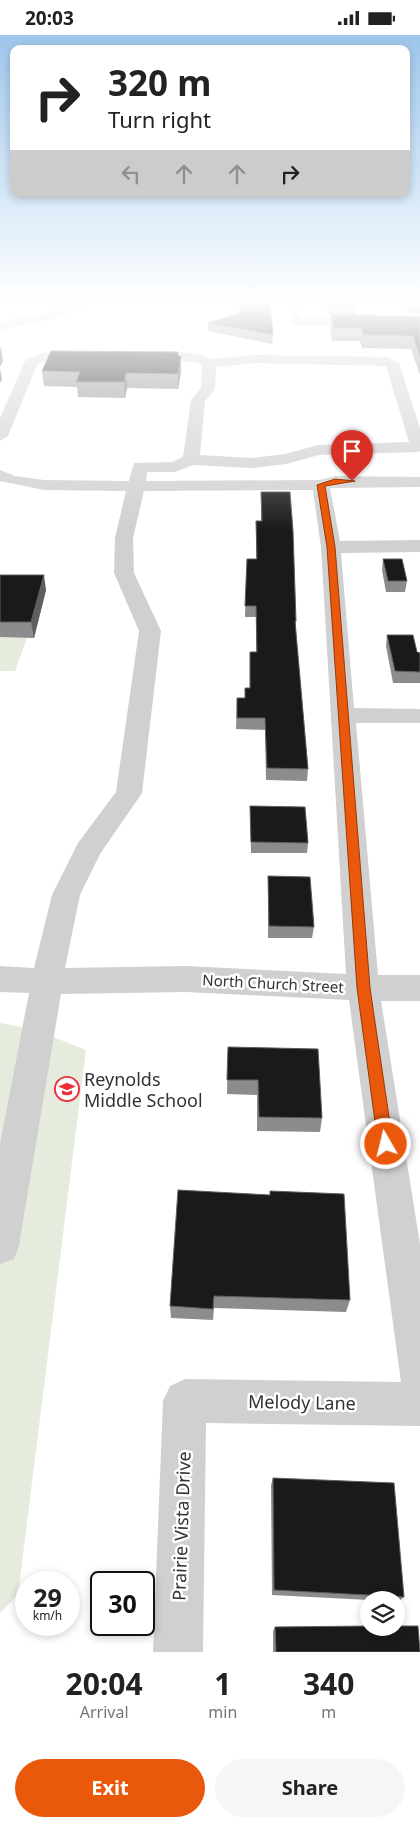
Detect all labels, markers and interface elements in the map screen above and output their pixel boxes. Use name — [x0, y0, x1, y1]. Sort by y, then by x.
text: 20:03 — [25, 5, 74, 31]
text: 320 m — [108, 59, 211, 106]
icon: right — [25, 65, 90, 130]
text: Turn right — [108, 104, 211, 134]
icon: left — [117, 160, 145, 188]
icon: ahead — [170, 160, 198, 188]
icon: ahead — [223, 160, 251, 188]
icon: right — [276, 160, 304, 188]
pin — [331, 430, 373, 481]
icon: arrive — [338, 437, 366, 465]
street label: North Church Street — [202, 969, 345, 997]
place label: Reynolds Middle School — [84, 1067, 203, 1112]
school or university icon: Reynolds Middle School — [54, 1076, 80, 1102]
position arrow — [359, 1117, 411, 1169]
street label: Melody Lane — [248, 1389, 356, 1415]
street label: Prairie Vista Drive — [166, 1451, 196, 1601]
speed limit sign: 30 — [90, 1571, 155, 1636]
text: 29 — [33, 1580, 62, 1614]
map controls — [360, 1591, 405, 1636]
button: layers — [360, 1591, 405, 1636]
text: km/h — [33, 1607, 62, 1624]
text: 20:04 — [66, 1663, 143, 1704]
text: 1 — [214, 1663, 231, 1704]
text: 340 — [303, 1663, 354, 1704]
text: Arrival — [80, 1701, 129, 1723]
text: min — [208, 1701, 237, 1723]
text: m — [321, 1701, 336, 1723]
button: Exit — [15, 1759, 205, 1817]
button: Share — [215, 1759, 405, 1817]

